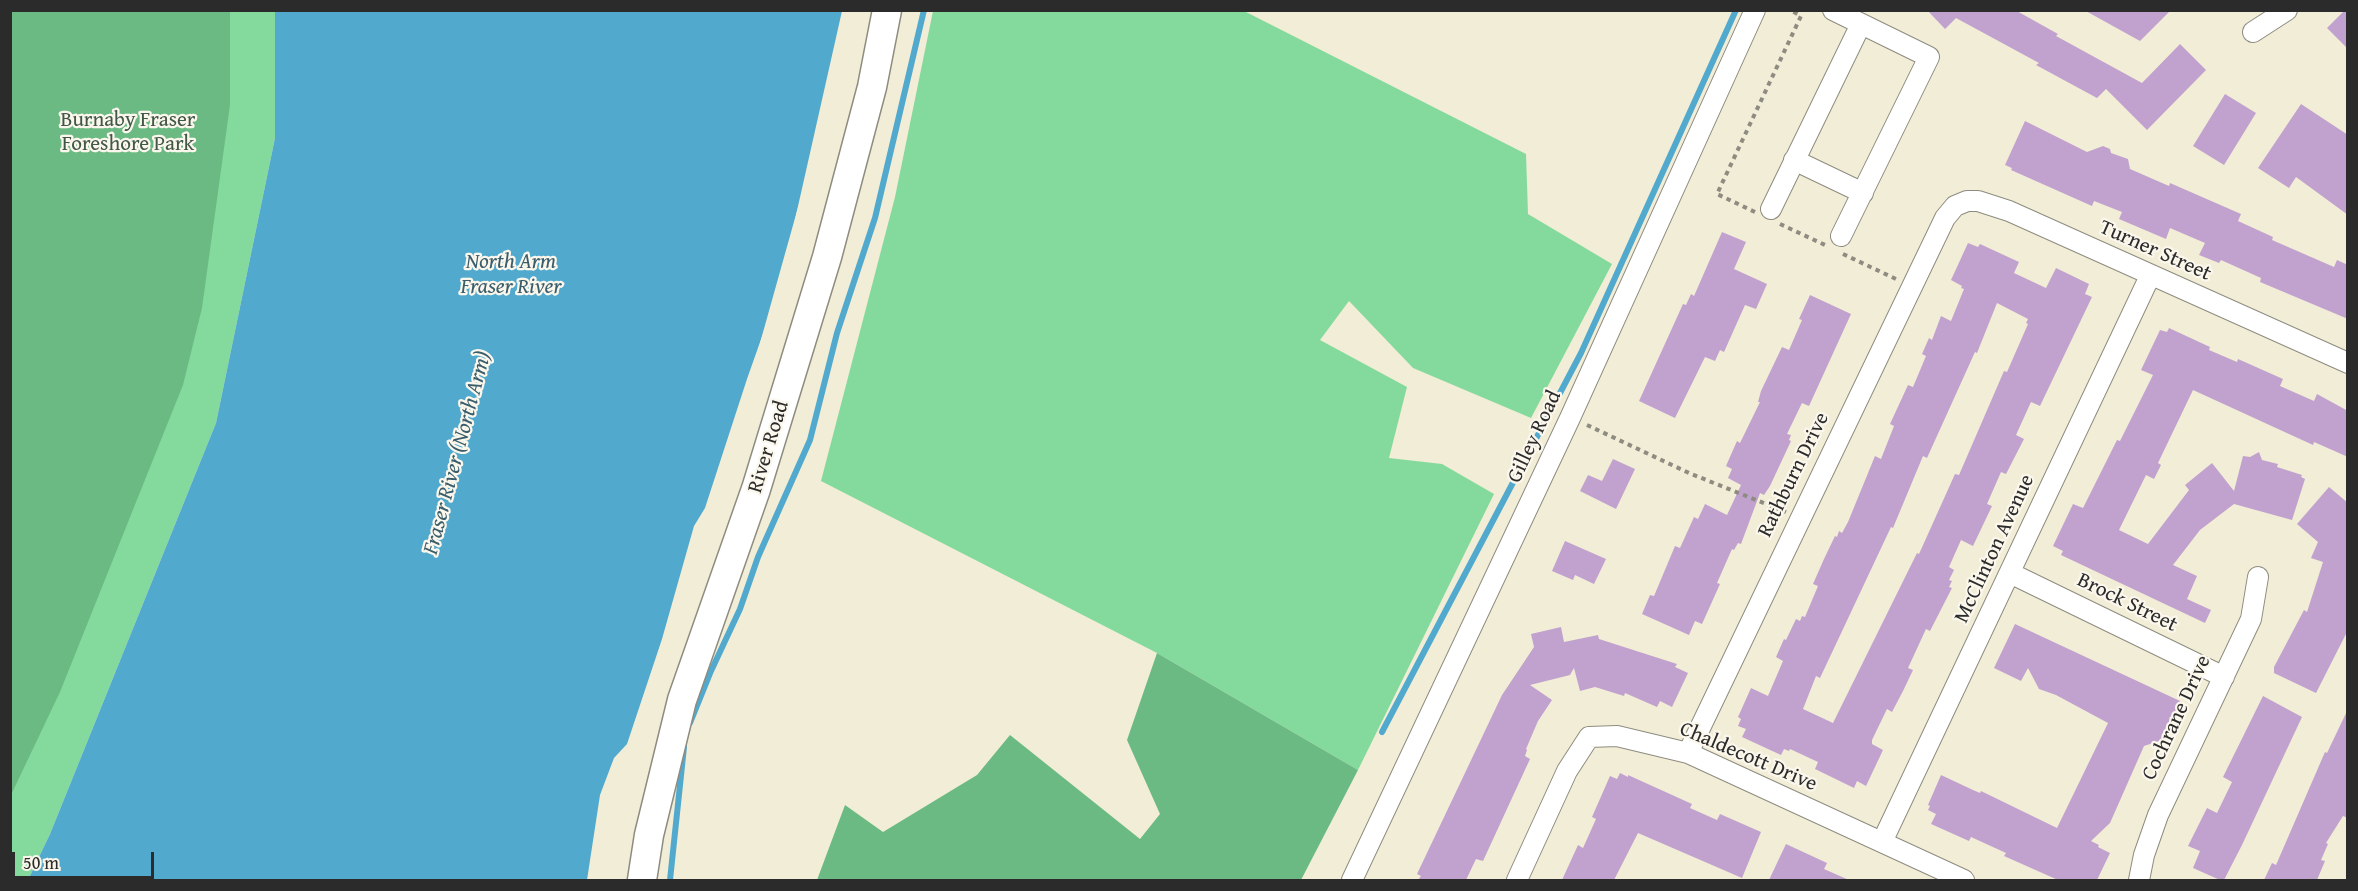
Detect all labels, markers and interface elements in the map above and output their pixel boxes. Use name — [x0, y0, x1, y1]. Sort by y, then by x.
park label: Burnaby Fraser Foreshore Park — [60, 108, 196, 158]
street label: Turner Street — [2095, 215, 2215, 287]
water label: North Arm Fraser River — [460, 249, 562, 300]
water label: Fraser River (North Arm) — [418, 349, 498, 557]
street label: Gilley Road — [1503, 387, 1567, 487]
street label: River Road — [743, 398, 795, 496]
street label: Rathburn Drive — [1753, 409, 1835, 541]
street label: McClinton Avenue — [1950, 471, 2040, 627]
street label: Brock Street — [2073, 568, 2181, 638]
street label: Cochrane Drive — [2137, 652, 2217, 784]
street label: Chaldecott Drive — [1676, 717, 1820, 797]
scale bar — [15, 840, 158, 878]
text: 50 m — [23, 849, 59, 876]

